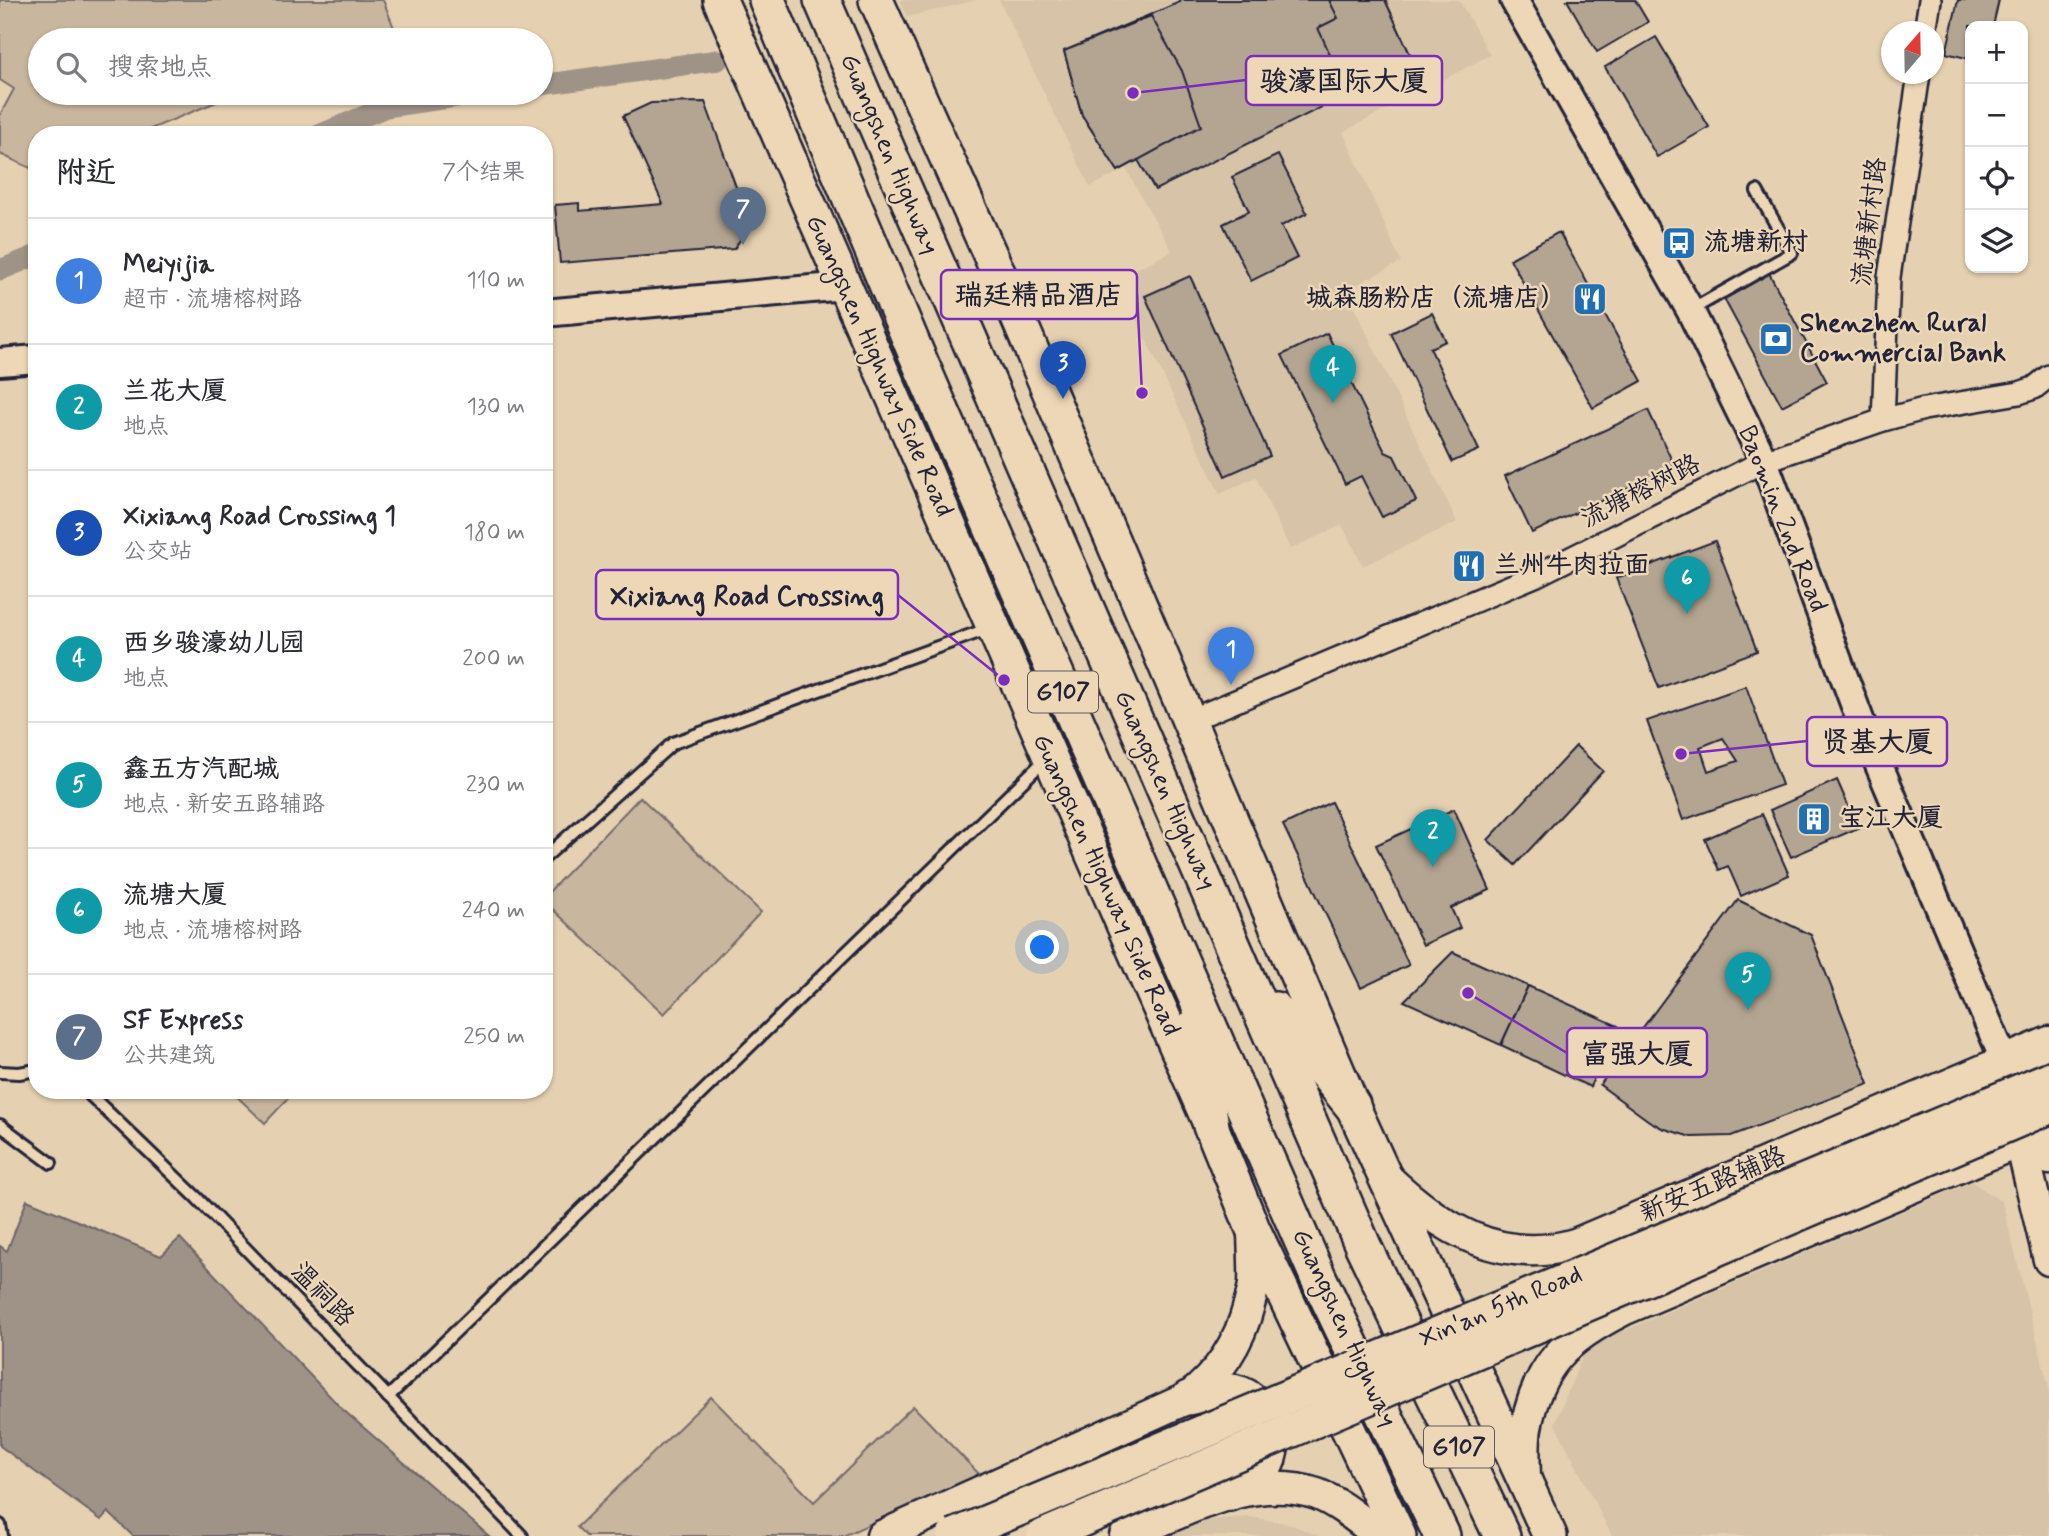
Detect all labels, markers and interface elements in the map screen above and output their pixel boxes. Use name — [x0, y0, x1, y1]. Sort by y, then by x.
north arrow — [1881, 21, 1944, 84]
map controls — [1965, 21, 2028, 273]
button: + — [1965, 21, 2028, 84]
search box — [28, 28, 553, 105]
icon: search — [52, 48, 90, 86]
street label: Guangshen Highway — [829, 48, 947, 260]
text: 搜索地点 — [108, 51, 212, 85]
callout: 骏濠国际大厦 — [1246, 56, 1442, 105]
text: 骏濠国际大厦 — [1260, 64, 1428, 101]
button: − — [1965, 84, 2028, 147]
button: locate — [1965, 147, 2028, 210]
text: 附近 — [56, 154, 116, 193]
street label: 流塘新村路 — [1845, 155, 1895, 289]
text: 7个结果 — [442, 158, 525, 188]
pin: 7 — [720, 187, 766, 245]
street label: Guangshen Highway Side Road — [795, 209, 961, 523]
button: layers — [1965, 210, 2028, 273]
bus stop icon: 流塘新村 — [1660, 224, 1698, 262]
place label: 流塘新村 — [1704, 226, 1808, 260]
text: Meiyijia — [123, 248, 214, 282]
text: 1 — [74, 266, 84, 296]
text: 110 m — [466, 266, 525, 296]
callout: 瑞廷精品酒店 — [941, 270, 1137, 319]
text: 瑞廷精品酒店 — [955, 278, 1123, 315]
restaurant icon: 城森肠粉店（流塘店） — [1571, 280, 1609, 318]
place label: 城森肠粉店（流塘店） — [1306, 282, 1566, 316]
text: 超市 · 流塘榕树路 — [123, 285, 302, 315]
place label: Shenzhen Rural Commercial Bank — [1800, 307, 2006, 371]
bank icon: Shenzhen Rural Commercial Bank — [1757, 320, 1795, 358]
pin: 3 — [1040, 341, 1086, 399]
pin: 4 — [1310, 345, 1356, 403]
text: 兰花大厦 — [123, 375, 227, 409]
text: 2 — [73, 392, 85, 422]
text: 130 m — [467, 392, 525, 422]
text: 地点 — [123, 412, 169, 442]
street label: Baomin 2nd Road — [1729, 421, 1835, 617]
street label: 流塘榕树路 — [1575, 447, 1707, 537]
text: Xixiang Road Crossing 1 — [123, 500, 396, 534]
text: 3 — [74, 518, 84, 548]
text: 180 m — [464, 518, 525, 548]
text: 公交站 — [123, 537, 192, 567]
restaurant icon: 兰州牛肉拉面 — [1450, 547, 1488, 585]
place label: 兰州牛肉拉面 — [1494, 549, 1650, 583]
pin: 6 — [1664, 556, 1710, 614]
callout: Xixiang Road Crossing — [596, 570, 898, 619]
text: Xixiang Road Crossing — [610, 579, 884, 617]
text: 西乡骏濠幼儿园 — [123, 627, 305, 661]
pin: 1 — [1208, 627, 1254, 685]
text: 4 — [72, 644, 86, 674]
text: 200 m — [462, 644, 525, 674]
text: 地点 — [123, 664, 169, 694]
road number: G107 — [1028, 672, 1098, 712]
street label: Guangshen Highway — [1104, 685, 1224, 896]
callout: 贤基大厦 — [1807, 717, 1947, 766]
text: 贤基大厦 — [1821, 725, 1933, 762]
street label: Guangshen Highway Side Road — [1022, 728, 1188, 1042]
text: 鑫五方汽配城 — [123, 753, 279, 787]
text: 5 — [72, 770, 86, 800]
text: 230 m — [466, 770, 525, 800]
text: 地点 · 新安五路辅路 — [123, 790, 325, 820]
building icon: 宝江大厦 — [1795, 800, 1833, 838]
place label: 宝江大厦 — [1839, 802, 1943, 836]
pin: 2 — [1410, 809, 1456, 867]
text: 流塘大厦 — [123, 879, 227, 913]
text: 6 — [73, 896, 85, 926]
text: 240 m — [461, 896, 525, 926]
text: 地点 · 流塘榕树路 — [123, 916, 302, 946]
your location — [1025, 930, 1059, 964]
pin: 5 — [1725, 952, 1771, 1010]
text: SF Express — [123, 1004, 243, 1038]
text: 7 — [72, 1022, 86, 1052]
text: 250 m — [463, 1022, 525, 1052]
callout: 富强大厦 — [1567, 1028, 1707, 1077]
text: 富强大厦 — [1581, 1037, 1693, 1074]
text: 公共建筑 — [123, 1041, 215, 1071]
street label: 新安五路辅路 — [1635, 1139, 1791, 1231]
street label: Guangshen Highway — [1281, 1223, 1405, 1434]
street label: 温祠路 — [283, 1255, 361, 1335]
street label: Xin'an 5th Road — [1415, 1258, 1587, 1356]
road number: G107 — [1424, 1427, 1494, 1468]

